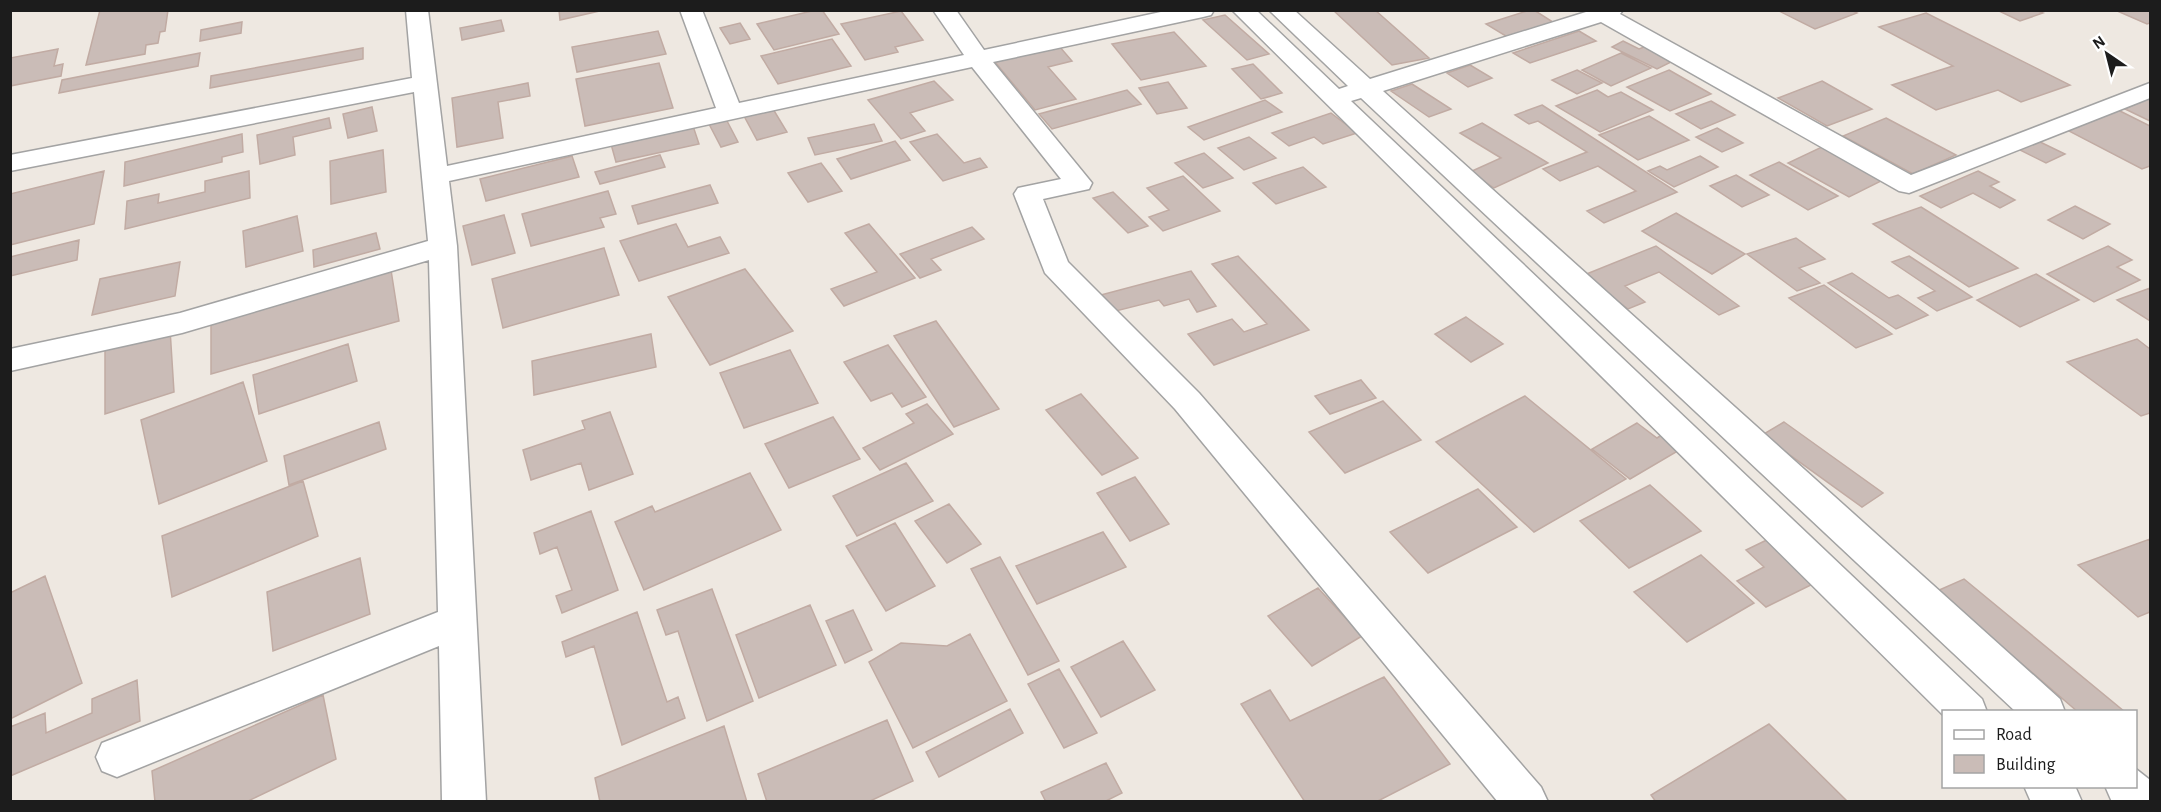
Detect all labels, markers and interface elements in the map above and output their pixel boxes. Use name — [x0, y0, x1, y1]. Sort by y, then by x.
north arrow — [2077, 24, 2137, 84]
text: N — [2090, 33, 2108, 52]
legend — [1942, 710, 2137, 788]
text: Road — [1996, 726, 2032, 744]
text: Building — [1996, 756, 2056, 774]

